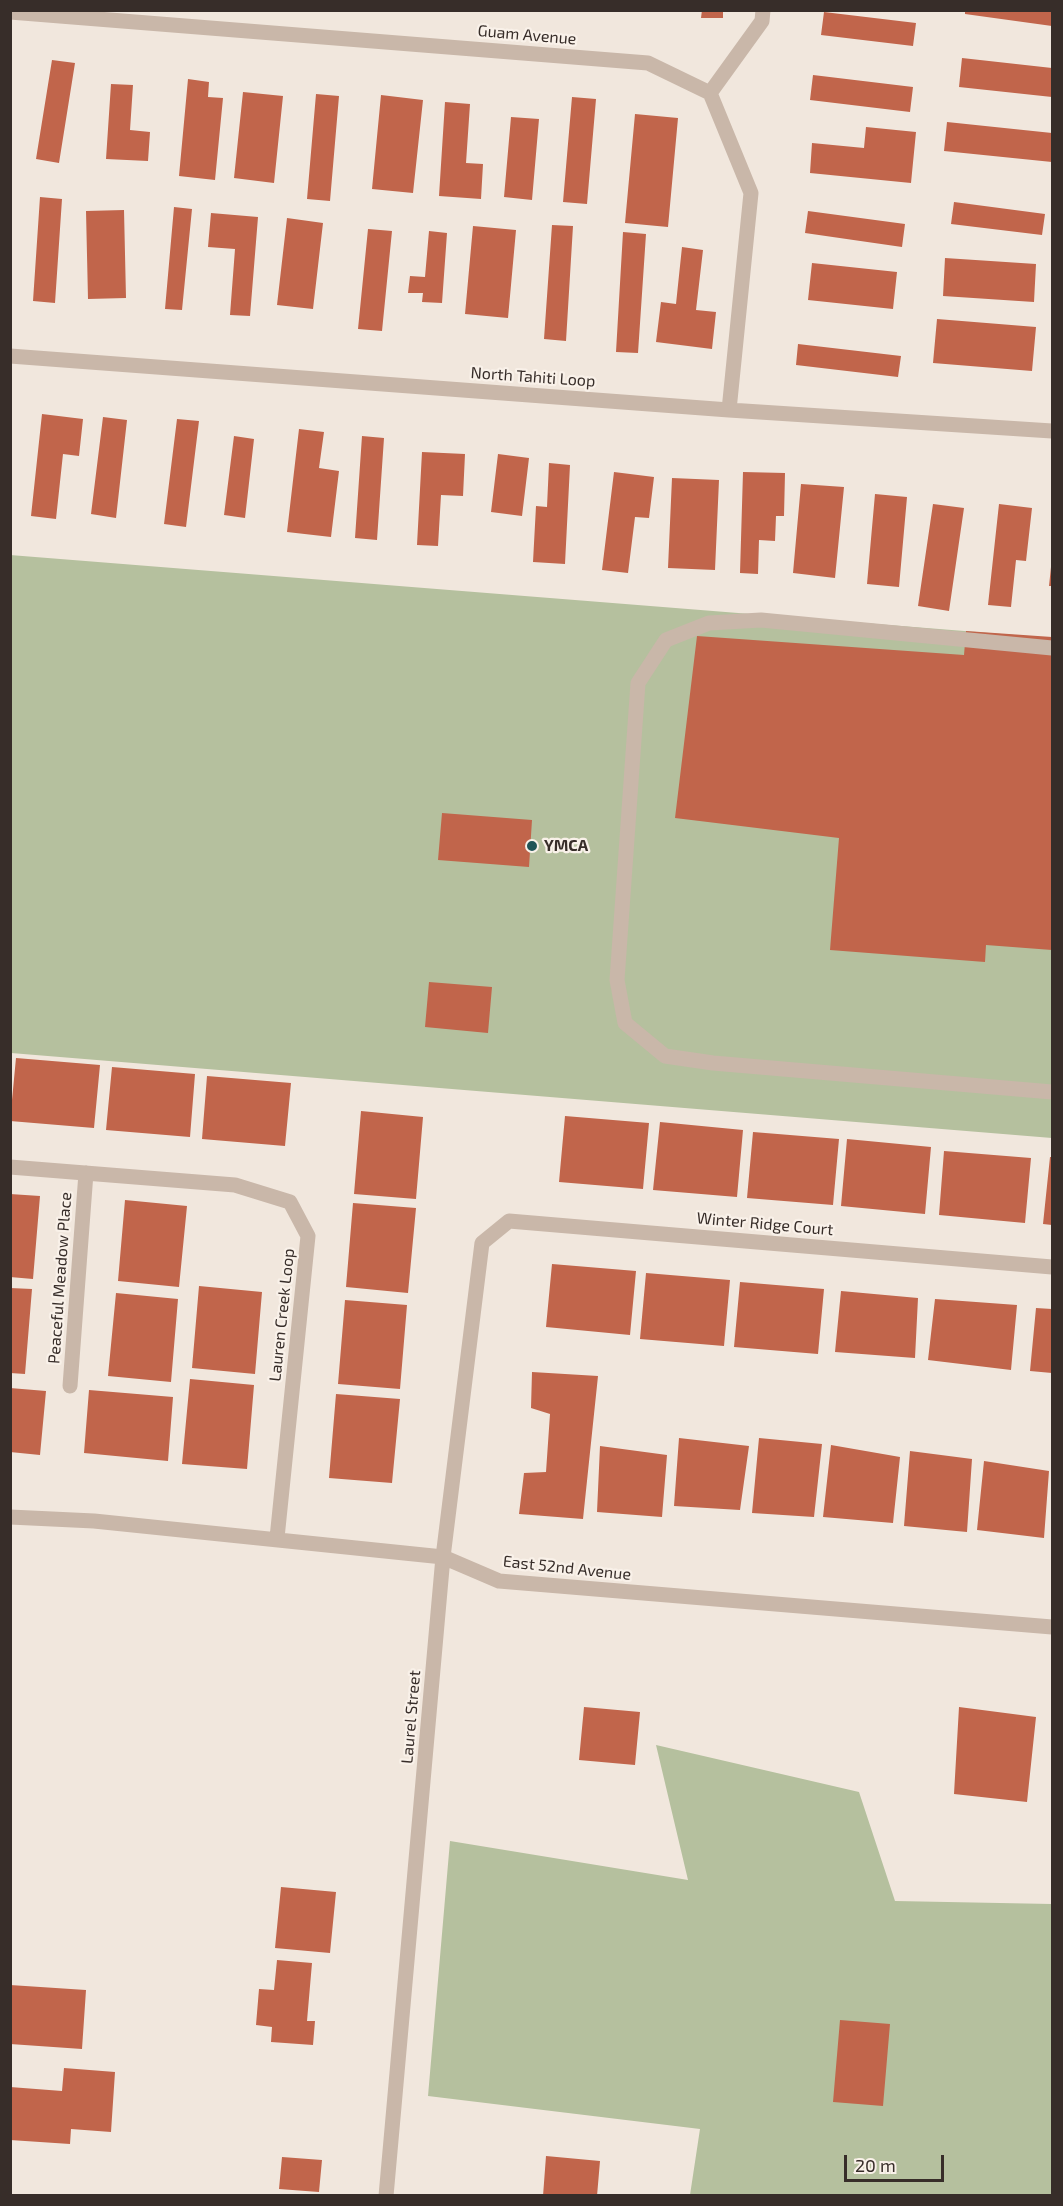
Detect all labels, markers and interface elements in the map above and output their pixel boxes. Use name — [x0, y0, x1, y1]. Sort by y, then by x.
street label: Guam Avenue — [477, 21, 577, 49]
street label: North Tahiti Loop — [470, 363, 596, 391]
place label: YMCA — [544, 836, 588, 856]
marker: YMCA — [525, 839, 539, 853]
street label: Peaceful Meadow Place — [44, 1191, 76, 1365]
street label: Winter Ridge Court — [696, 1208, 834, 1240]
street label: Lauren Creek Loop — [265, 1248, 299, 1382]
street label: East 52nd Avenue — [502, 1552, 632, 1584]
street label: Laurel Street — [397, 1669, 425, 1765]
scale bar — [847, 2143, 948, 2181]
text: 20 m — [855, 2154, 896, 2176]

